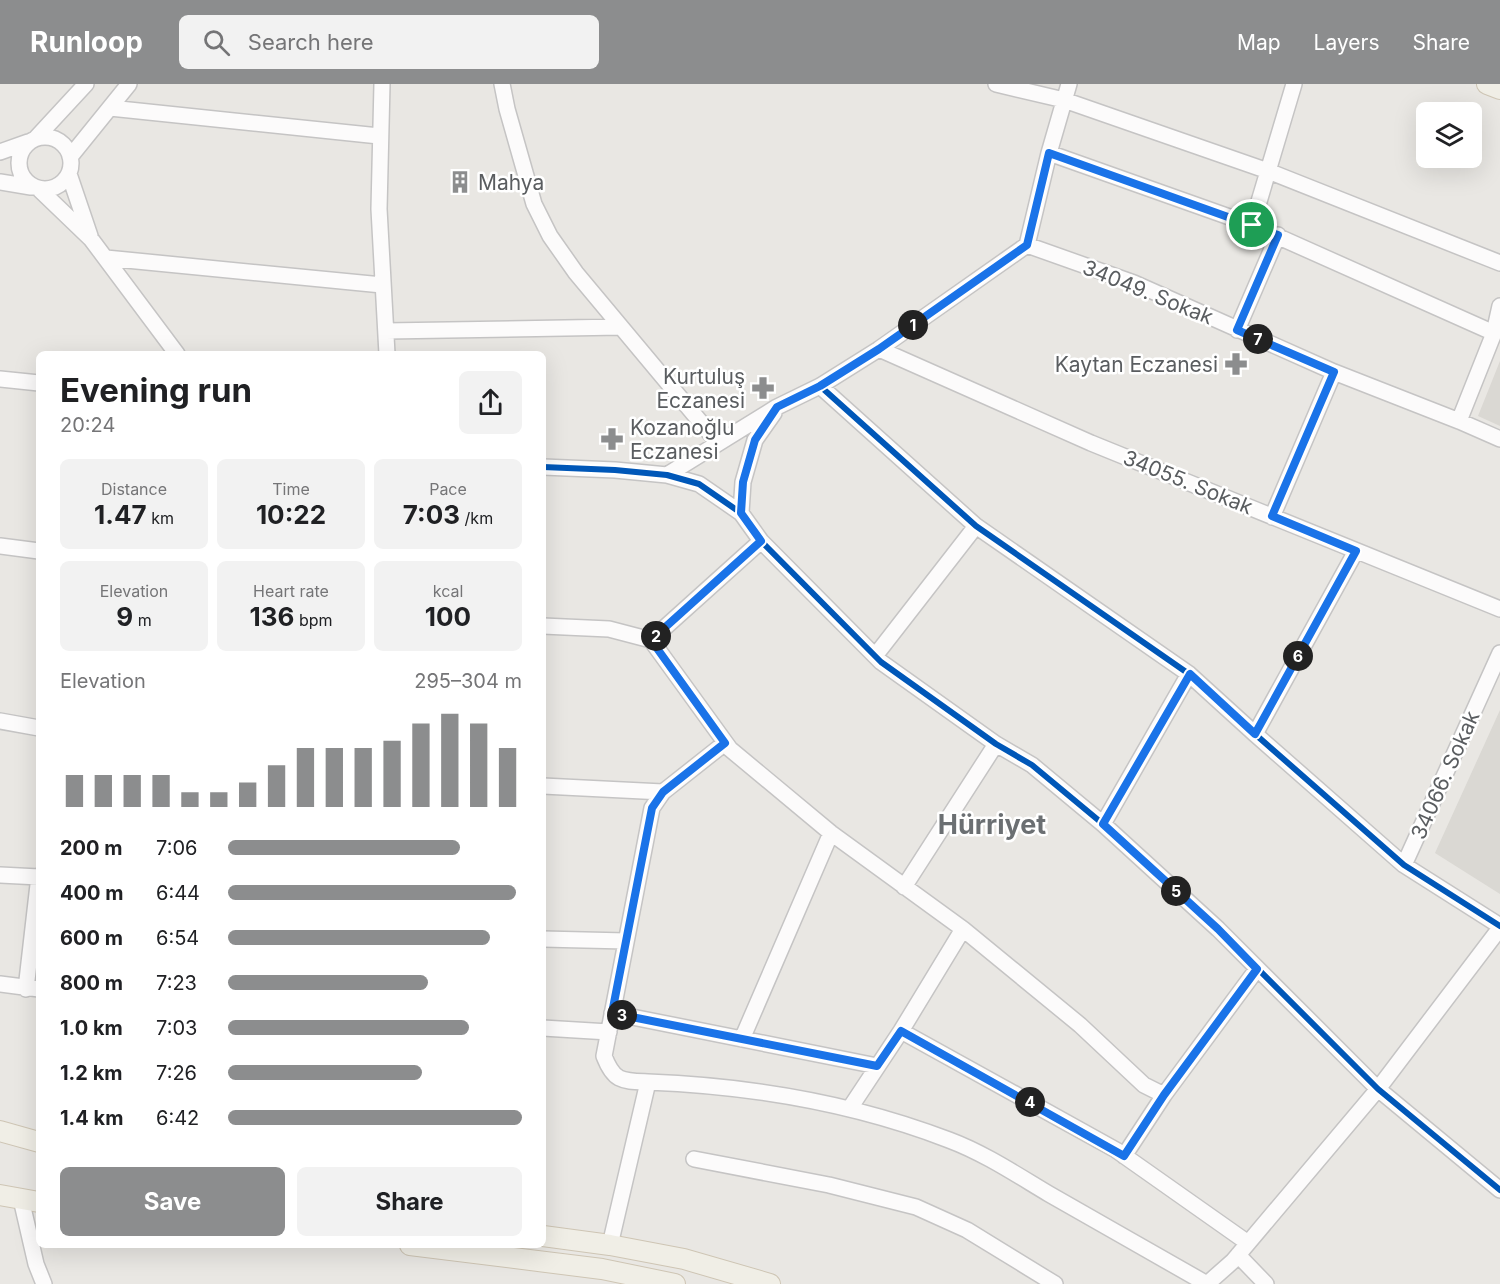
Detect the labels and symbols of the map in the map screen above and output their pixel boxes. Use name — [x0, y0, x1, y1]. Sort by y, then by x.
building icon: Mahya — [447, 169, 473, 195]
place label: Mahya — [478, 170, 544, 195]
pin — [1226, 199, 1277, 250]
street label: 34049. Sokak — [1079, 254, 1217, 330]
pin: 1 — [898, 310, 928, 340]
pin: 7 — [1243, 324, 1273, 354]
pharmacy icon: Kaytan Eczanesi — [1223, 351, 1249, 377]
place label: Kaytan Eczanesi — [1055, 352, 1218, 377]
place label: Kurtuluş Eczanesi — [656, 364, 745, 413]
pharmacy icon: Kurtuluş Eczanesi — [750, 375, 776, 401]
place label: Kozanoğlu Eczanesi — [630, 415, 734, 464]
pharmacy icon: Kozanoğlu Eczanesi — [599, 426, 625, 452]
street label: 34055. Sokak — [1120, 445, 1257, 520]
pin: 2 — [641, 621, 671, 651]
pin: 6 — [1283, 641, 1313, 671]
street label: 34066. Sokak — [1406, 706, 1485, 843]
district label: Hürriyet — [938, 808, 1046, 841]
pin: 5 — [1161, 876, 1191, 906]
pin: 3 — [607, 1000, 637, 1030]
pin: 4 — [1015, 1087, 1045, 1117]

